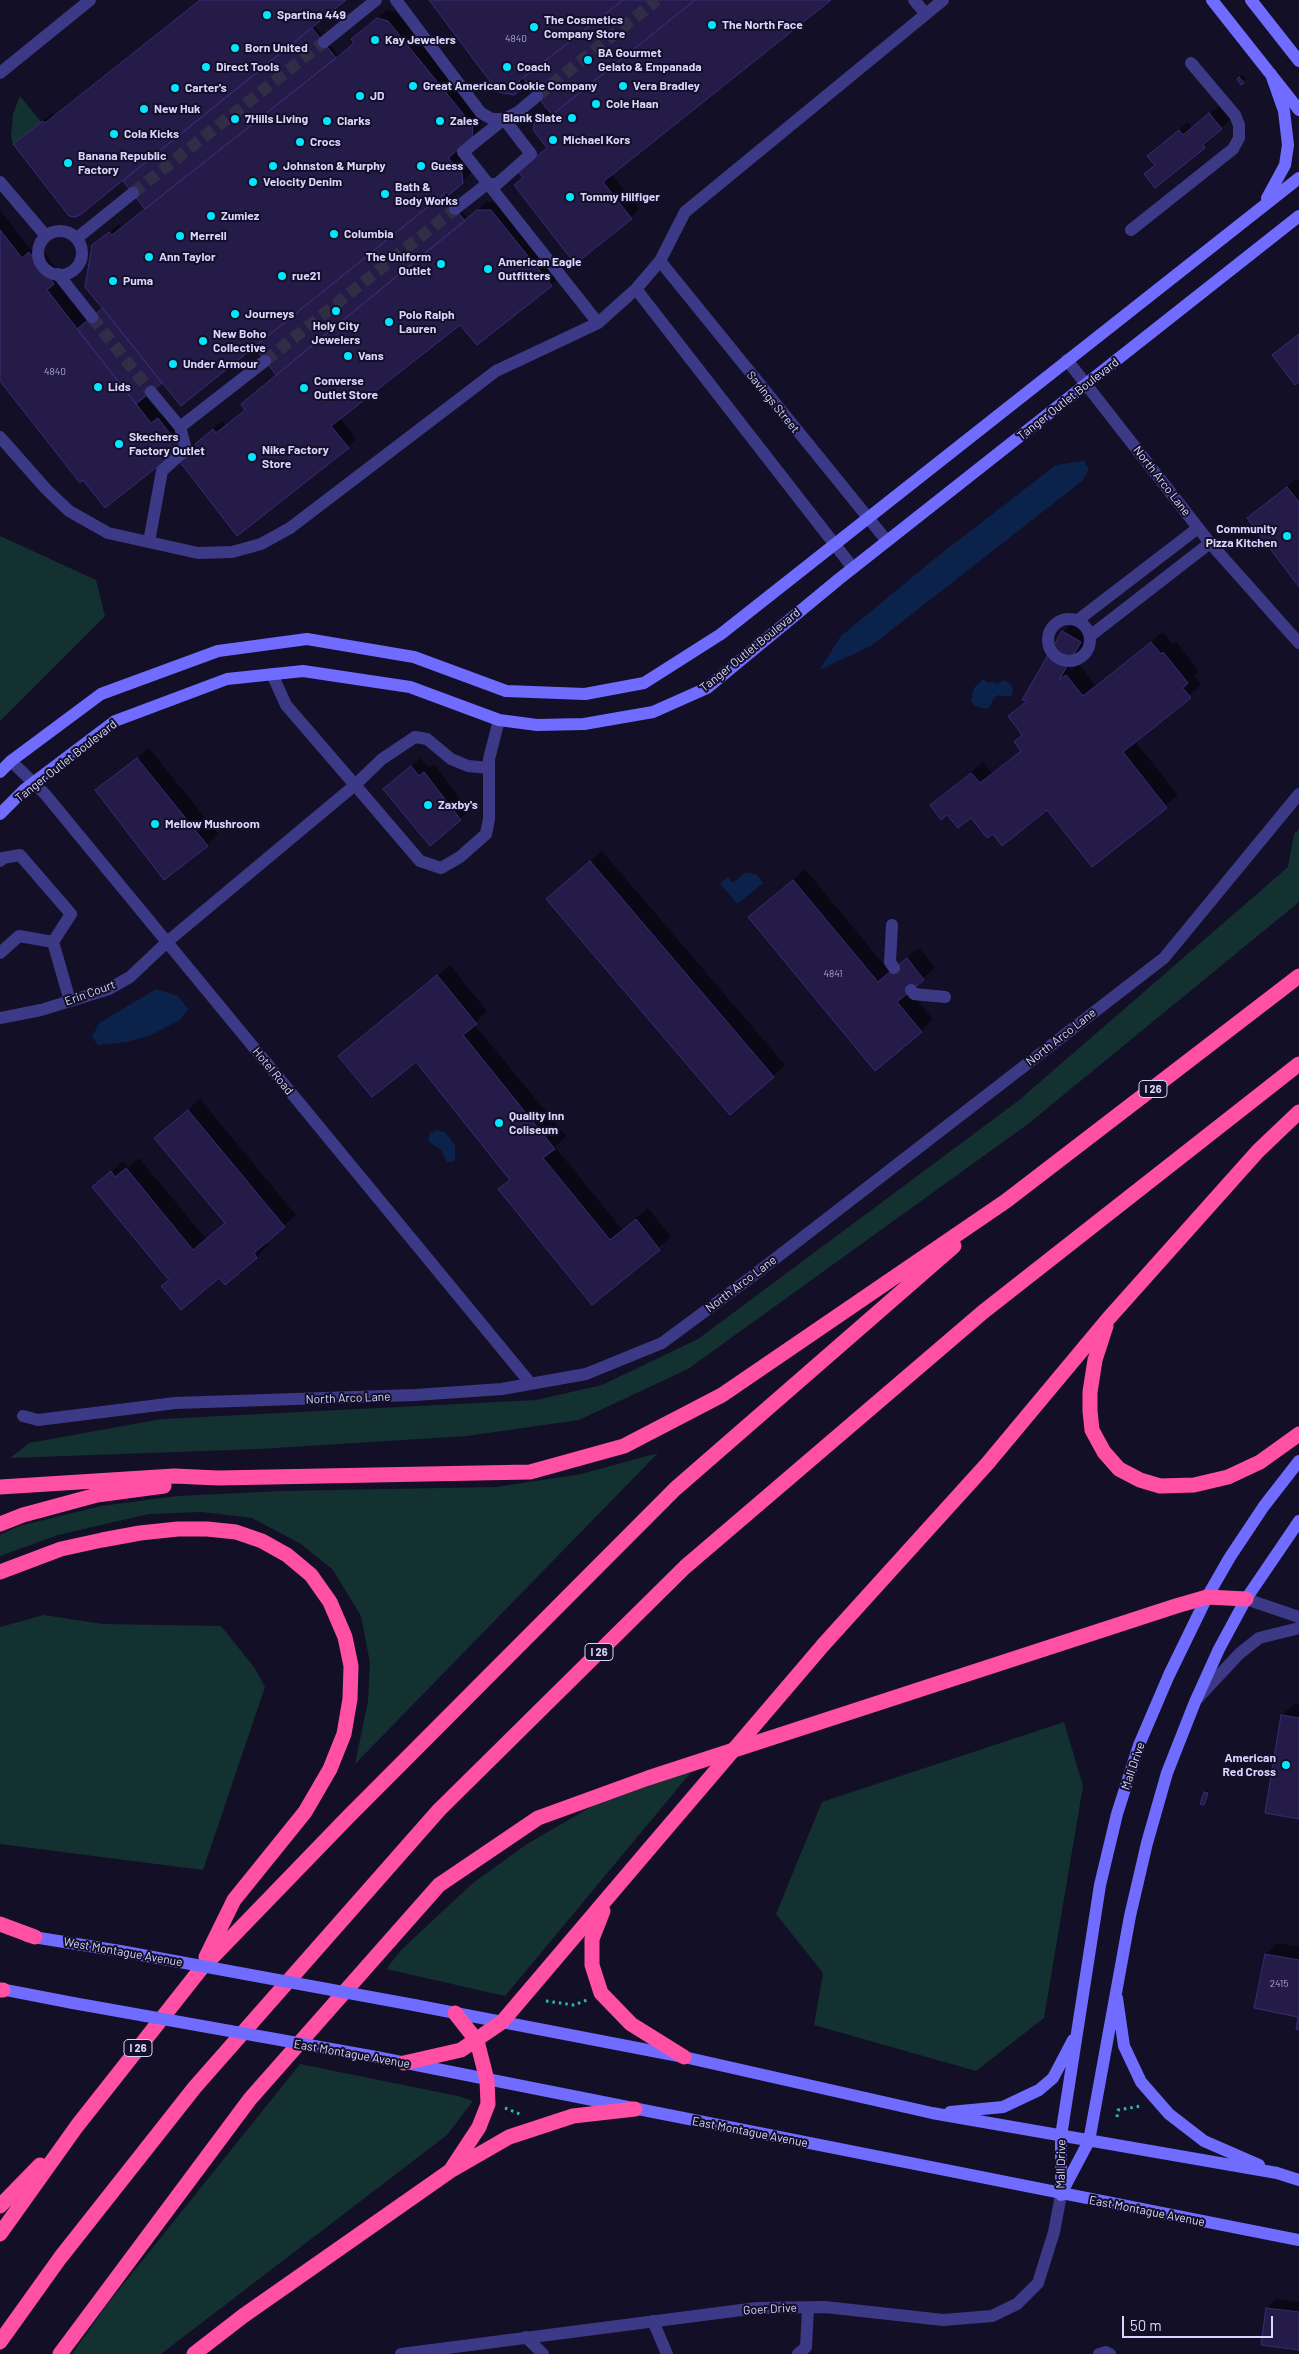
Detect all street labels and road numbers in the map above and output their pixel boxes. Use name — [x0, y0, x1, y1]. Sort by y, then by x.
street label: Tanger Outlet Boulevard — [1014, 355, 1122, 443]
street label: Savings Street — [744, 368, 802, 436]
street label: North Arco Lane — [1130, 443, 1194, 519]
street label: Tanger Outlet Boulevard — [697, 605, 803, 695]
street label: Tanger Outlet Boulevard — [12, 717, 120, 805]
street label: Erin Court — [63, 977, 117, 1009]
street label: North Arco Lane — [1023, 1005, 1099, 1069]
street label: Hotel Road — [250, 1044, 296, 1098]
road number: I 26 — [1139, 1080, 1167, 1098]
street label: North Arco Lane — [703, 1253, 779, 1315]
street label: North Arco Lane — [305, 1389, 391, 1407]
road number: I 26 — [585, 1644, 613, 1660]
street label: Mall Drive — [1118, 1740, 1148, 1792]
street label: West Montague Avenue — [62, 1934, 184, 1970]
street label: East Montague Avenue — [293, 2037, 411, 2071]
road number: I 26 — [124, 2040, 152, 2056]
street label: East Montague Avenue — [691, 2114, 809, 2150]
street label: Mall Drive — [1053, 2139, 1069, 2189]
street label: East Montague Avenue — [1088, 2193, 1206, 2229]
street label: Goer Drive — [743, 2300, 797, 2318]

